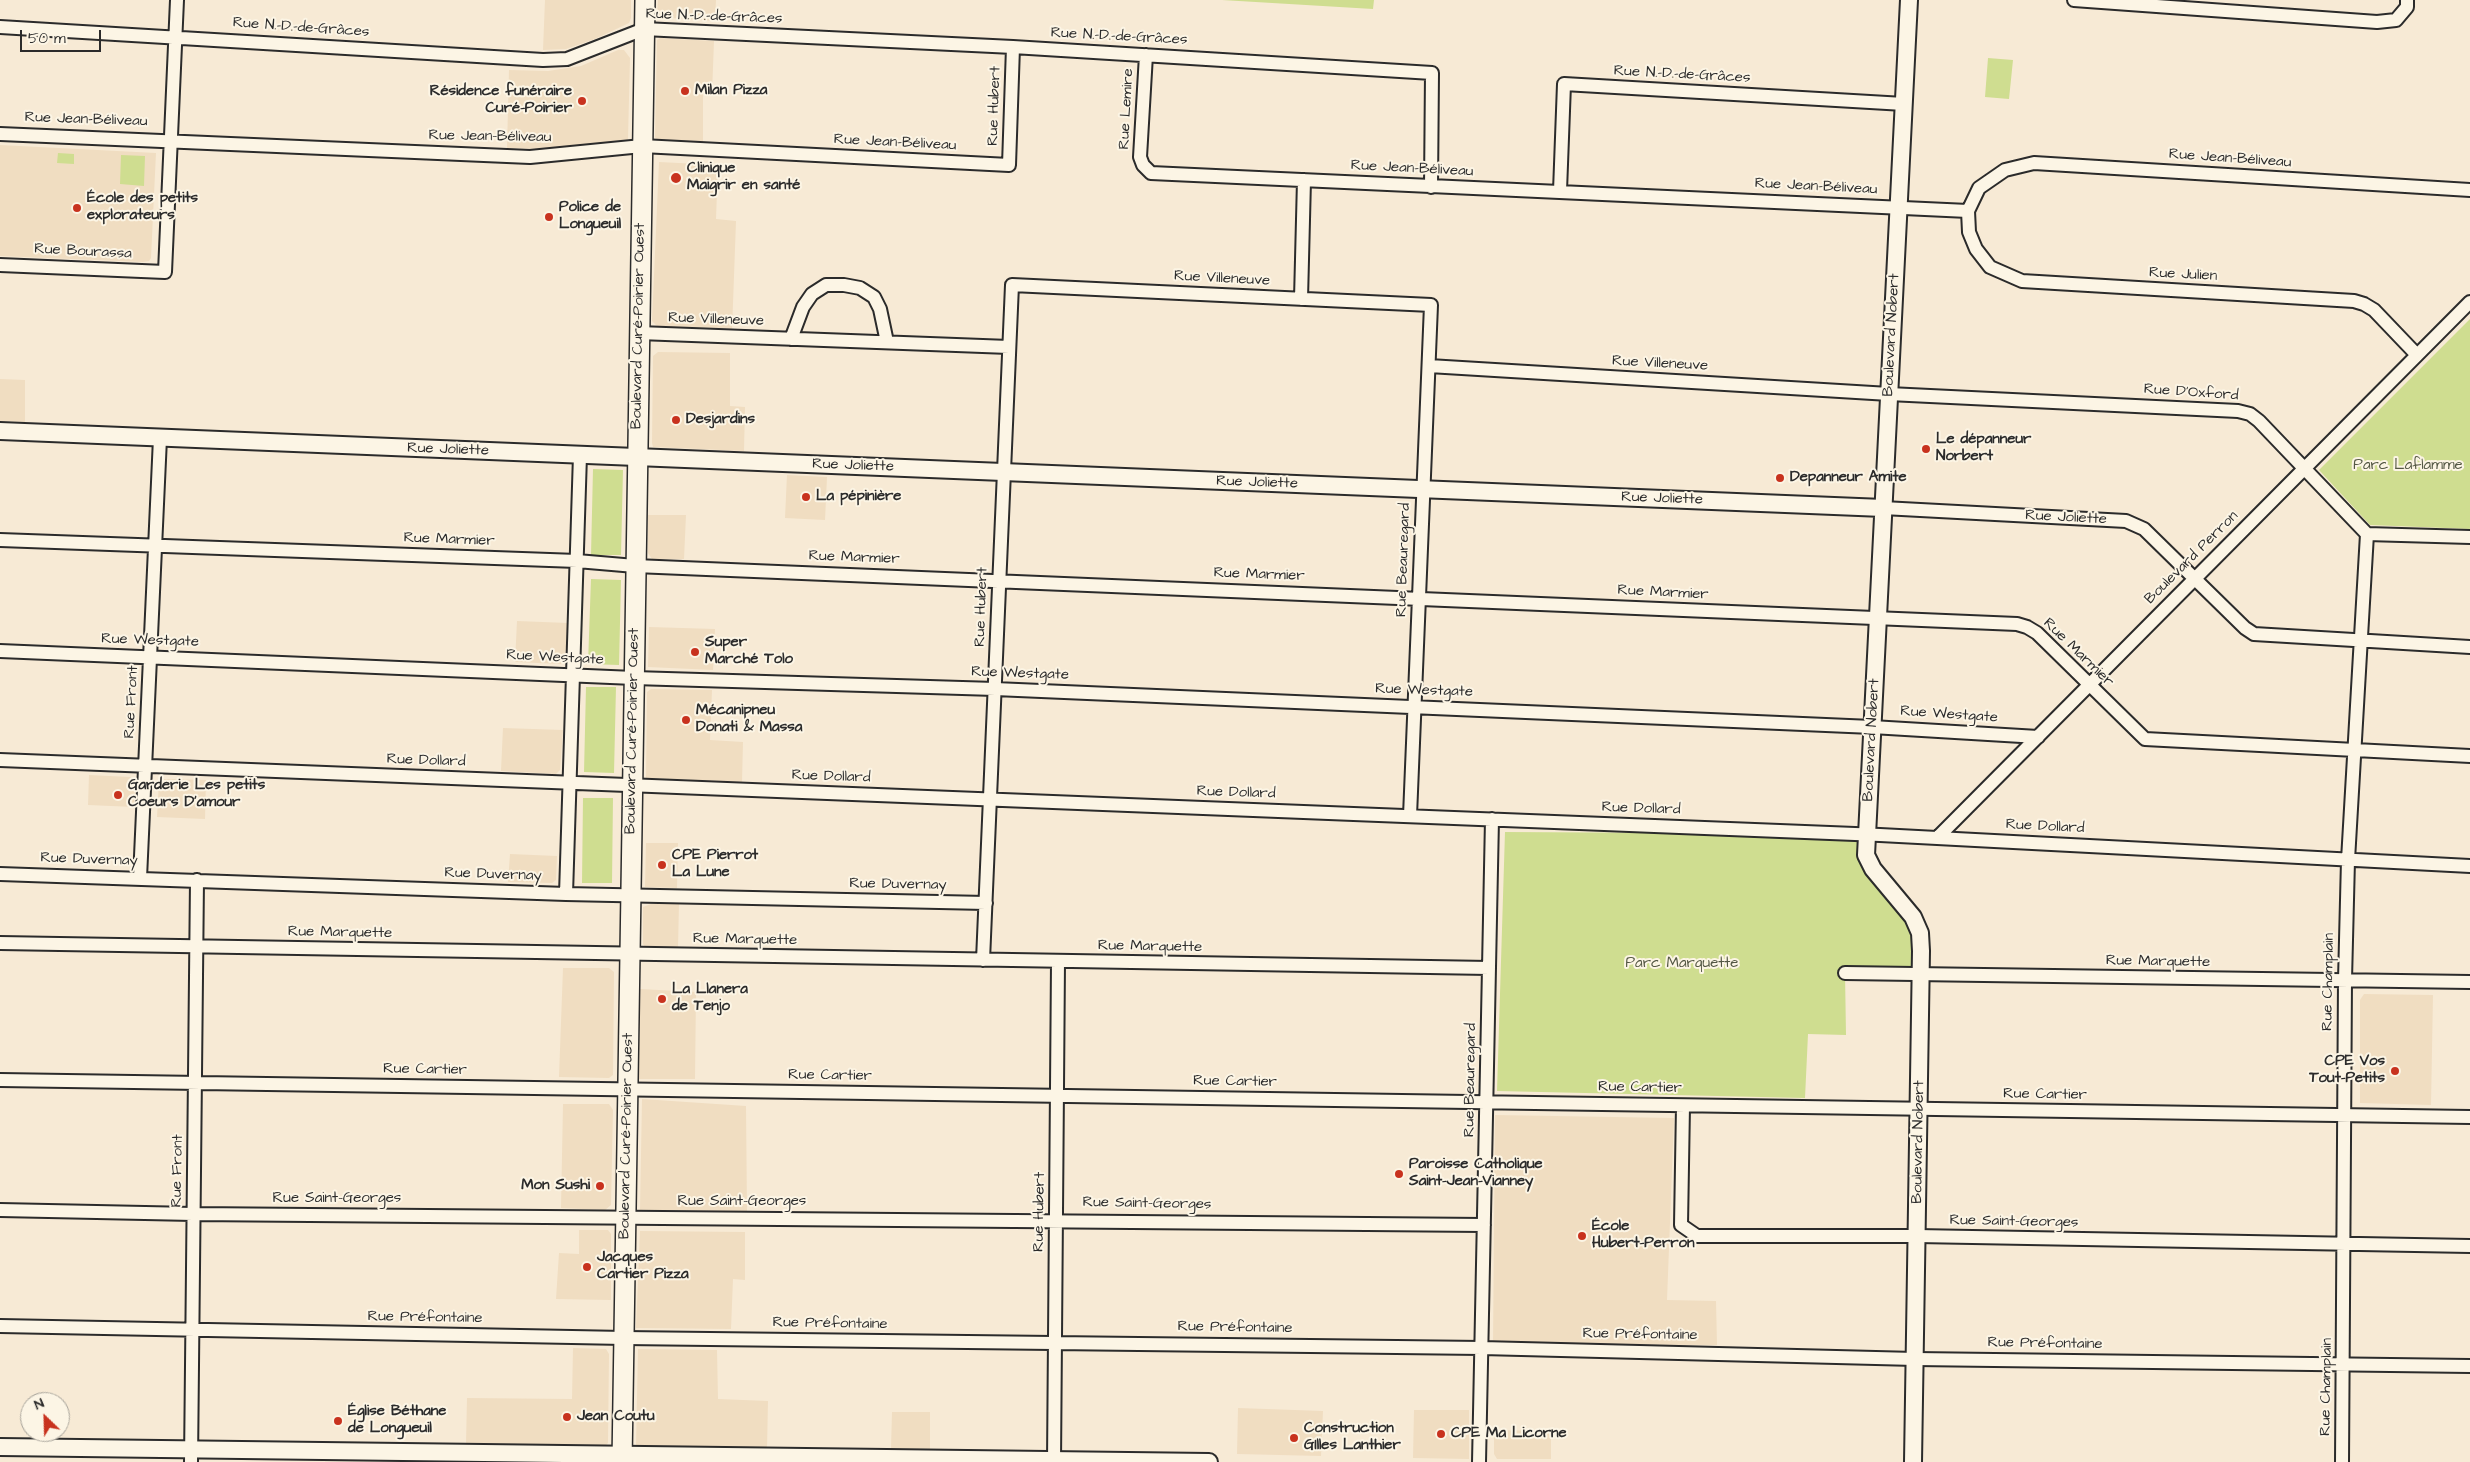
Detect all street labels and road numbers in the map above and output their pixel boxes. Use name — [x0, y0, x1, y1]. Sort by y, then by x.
street label: Rue N.-D.-de-Grâces — [645, 6, 783, 28]
street label: Rue N.-D.-de-Grâces — [232, 14, 370, 42]
street label: Rue N.-D.-de-Grâces — [1050, 24, 1188, 50]
street label: Rue N.-D.-de-Grâces — [1613, 62, 1751, 88]
street label: Rue Hubert — [985, 66, 1005, 146]
street label: Rue Lemire — [1116, 68, 1138, 150]
street label: Rue Jean-Béliveau — [24, 109, 148, 131]
street label: Rue Jean-Béliveau — [428, 127, 552, 147]
street label: Rue Jean-Béliveau — [833, 131, 957, 155]
street label: Rue Jean-Béliveau — [2168, 146, 2292, 172]
street label: Rue Jean-Béliveau — [1350, 157, 1474, 181]
street label: Rue Jean-Béliveau — [1754, 175, 1878, 199]
street label: Boulevard Curé-Poirier Ouest — [628, 223, 650, 429]
street label: Rue Bourassa — [34, 240, 132, 264]
street label: Rue Julien — [2148, 264, 2218, 286]
street label: Rue Villeneuve — [1174, 267, 1270, 291]
street label: Boulevard Nobert — [1880, 273, 1904, 397]
street label: Rue Villeneuve — [668, 309, 764, 331]
street label: Rue Villeneuve — [1612, 352, 1708, 376]
street label: Rue D'Oxford — [2143, 381, 2239, 405]
street label: Rue Joliette — [407, 440, 489, 460]
street label: Rue Joliette — [812, 456, 894, 476]
street label: Rue Joliette — [1216, 473, 1298, 493]
street label: Rue Joliette — [1621, 489, 1703, 509]
street label: Rue Beauregard — [1393, 503, 1415, 617]
street label: Rue Joliette — [2025, 507, 2107, 529]
street label: Boulevard Perron — [2142, 508, 2242, 608]
street label: Rue Marmier — [403, 529, 495, 551]
street label: Rue Marmier — [808, 547, 900, 569]
street label: Rue Marmier — [1213, 564, 1305, 586]
street label: Rue Hubert — [972, 567, 992, 647]
street label: Rue Marmier — [1617, 582, 1709, 604]
street label: Rue Marmier — [2039, 615, 2117, 691]
street label: Boulevard Curé-Poirier Ouest — [622, 628, 644, 834]
street label: Rue Westgate — [101, 630, 199, 652]
street label: Rue Westgate — [506, 646, 604, 670]
street label: Rue Westgate — [971, 663, 1069, 685]
street label: Rue Front — [121, 665, 143, 739]
street label: Boulevard Nobert — [1860, 678, 1884, 802]
street label: Rue Westgate — [1375, 680, 1473, 702]
street label: Rue Westgate — [1900, 703, 1998, 727]
street label: Rue Dollard — [386, 751, 466, 771]
street label: Rue Dollard — [791, 767, 871, 787]
street label: Rue Dollard — [1196, 783, 1276, 803]
street label: Rue Dollard — [1601, 799, 1681, 819]
street label: Rue Dollard — [2005, 816, 2085, 838]
street label: Rue Duvernay — [40, 849, 138, 871]
street label: Rue Duvernay — [444, 864, 542, 886]
street label: Rue Duvernay — [849, 875, 947, 895]
street label: Rue Marquette — [288, 923, 392, 943]
street label: Rue Marquette — [693, 930, 797, 950]
street label: Rue Champlain — [2319, 933, 2339, 1031]
street label: Rue Marquette — [1098, 937, 1202, 957]
street label: Rue Marquette — [2106, 952, 2210, 972]
street label: Rue Beauregard — [1461, 1023, 1481, 1137]
street label: Boulevard Curé-Poirier Ouest — [616, 1033, 638, 1239]
street label: Rue Cartier — [383, 1060, 467, 1080]
street label: Rue Cartier — [788, 1066, 872, 1086]
street label: Rue Cartier — [1193, 1072, 1277, 1092]
street label: Rue Cartier — [1598, 1078, 1682, 1098]
street label: Boulevard Nobert — [1909, 1080, 1929, 1204]
street label: Rue Cartier — [2003, 1085, 2087, 1105]
street label: Rue Front — [168, 1134, 188, 1208]
street label: Rue Hubert — [1030, 1172, 1050, 1252]
street label: Rue Saint-Georges — [273, 1190, 401, 1208]
street label: Rue Saint-Georges — [678, 1193, 806, 1211]
street label: Rue Saint-Georges — [1082, 1194, 1212, 1214]
street label: Rue Saint-Georges — [1949, 1212, 2079, 1232]
street label: Rue Préfontaine — [367, 1308, 483, 1328]
street label: Rue Préfontaine — [772, 1314, 888, 1334]
street label: Rue Préfontaine — [1177, 1318, 1293, 1338]
street label: Rue Préfontaine — [1582, 1325, 1698, 1345]
street label: Rue Préfontaine — [1987, 1334, 2103, 1354]
street label: Rue Champlain — [2317, 1338, 2337, 1436]

